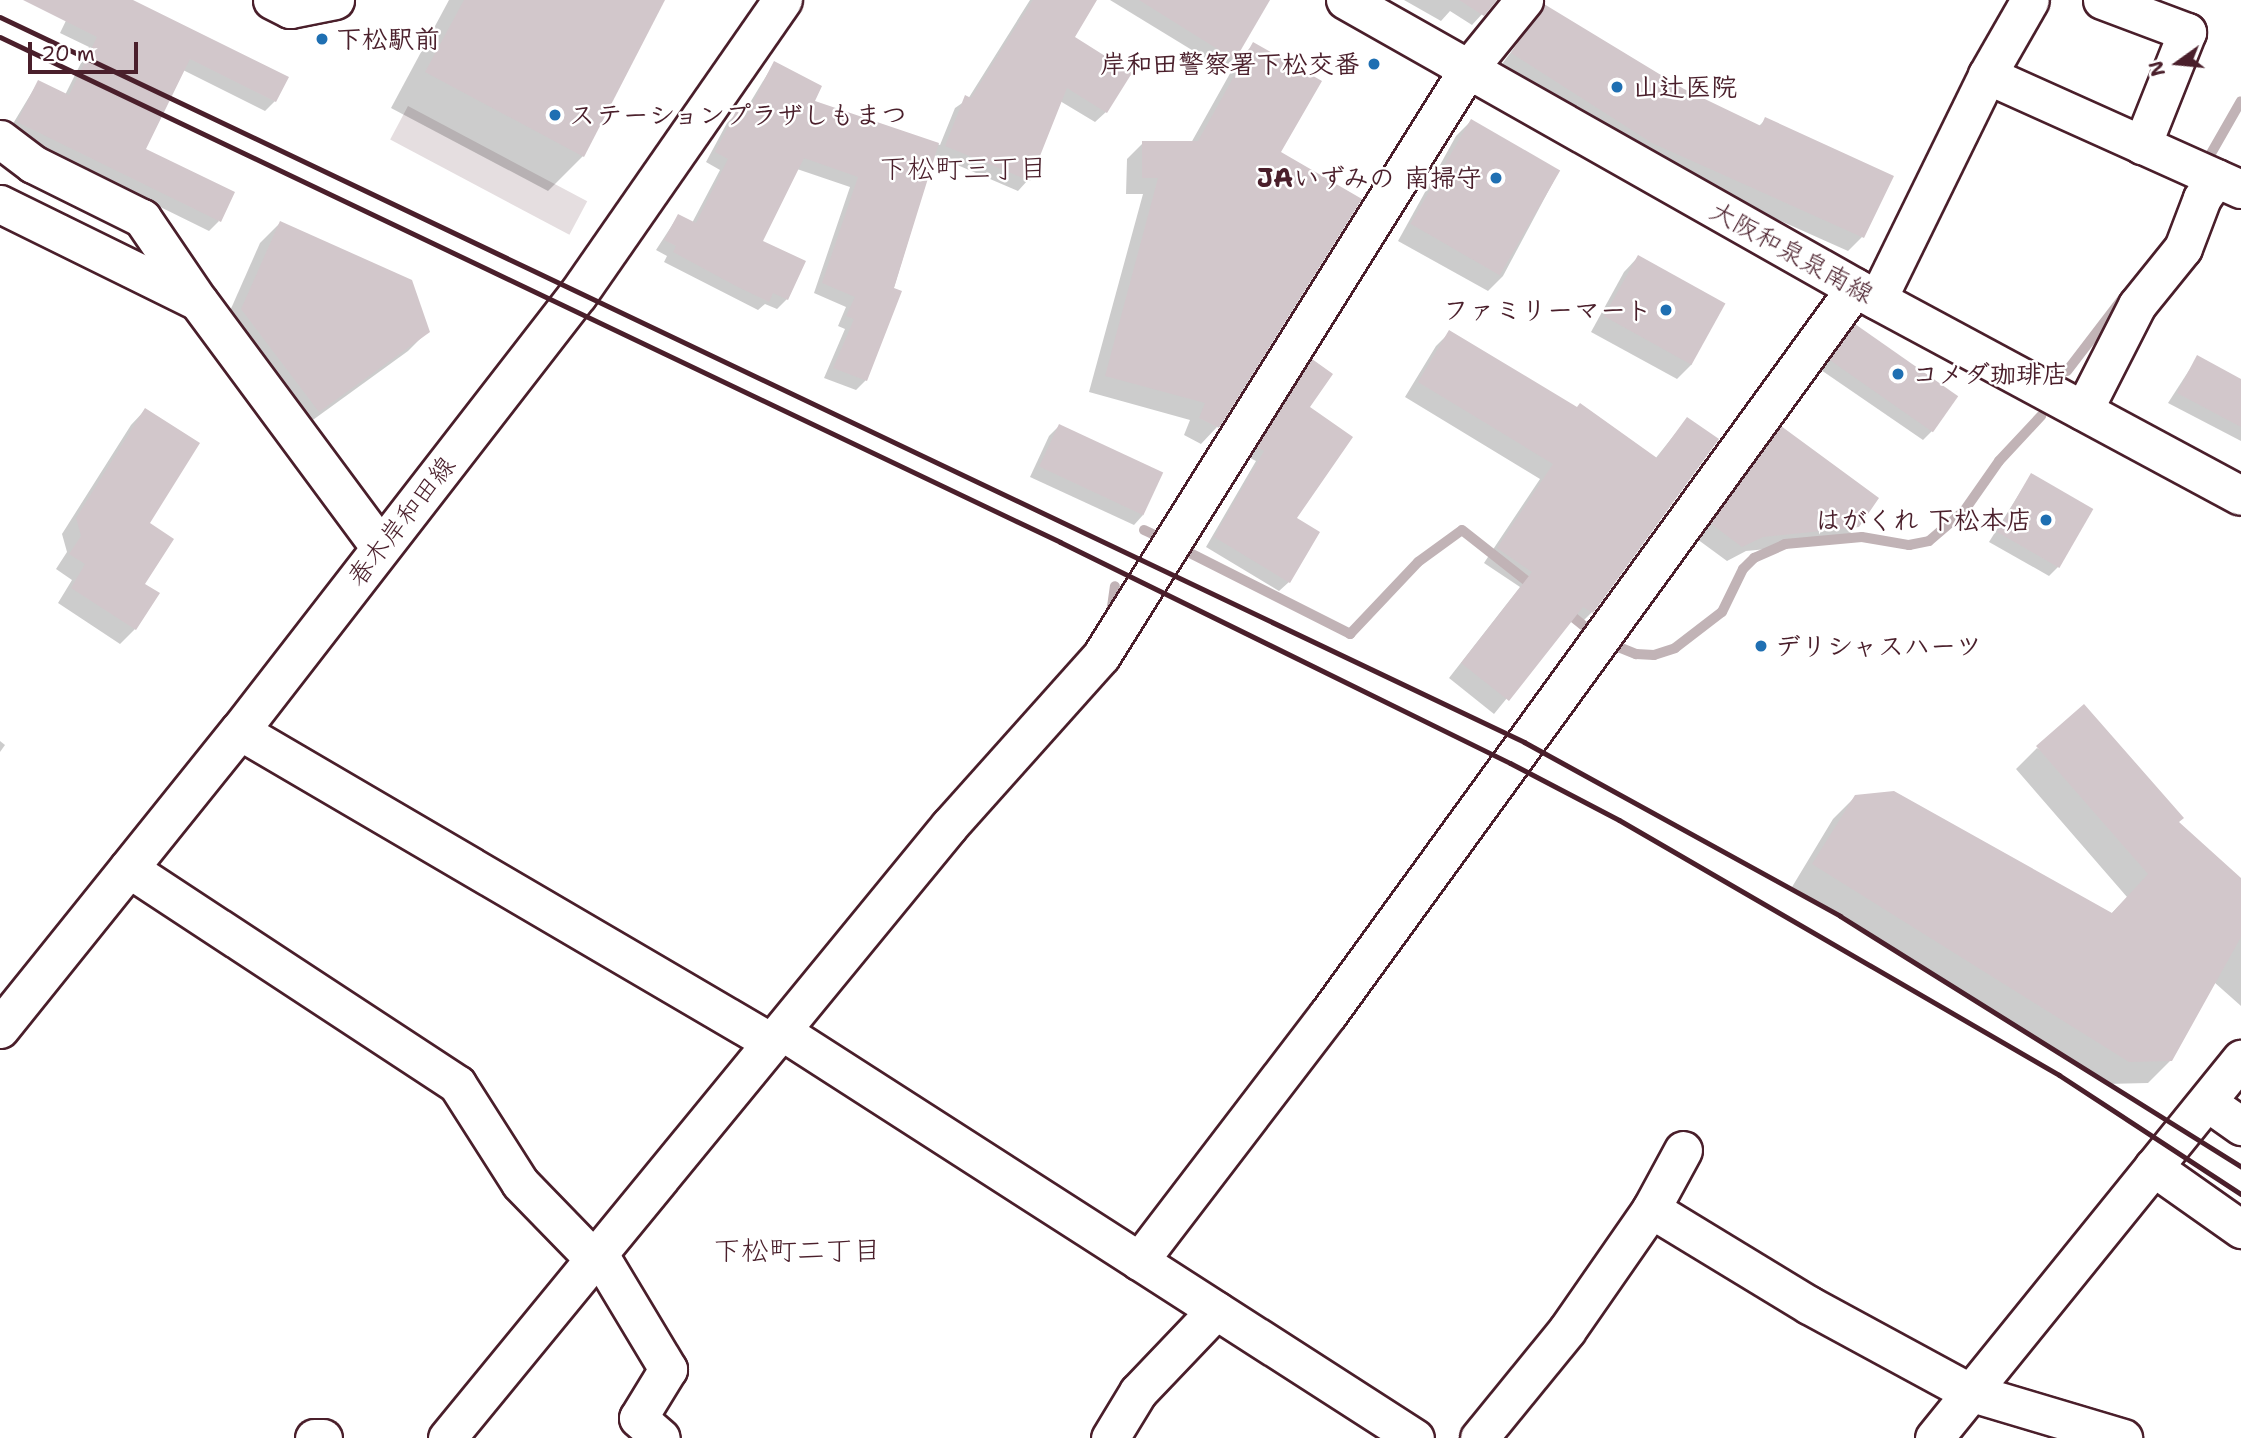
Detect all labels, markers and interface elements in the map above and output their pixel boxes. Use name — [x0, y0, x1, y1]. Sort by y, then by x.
place label: 下松駅前 — [336, 23, 440, 55]
scale bar — [32, 28, 142, 72]
north arrow — [2143, 28, 2213, 98]
marker: 下松駅前 — [314, 31, 330, 47]
text: 20 m — [41, 40, 95, 68]
place label: 岸和田警察署下松交番 — [1100, 48, 1360, 80]
marker: 岸和田警察署下松交番 — [1366, 56, 1382, 72]
text: N — [2143, 58, 2171, 79]
place label: 山辻医院 — [1633, 71, 1737, 103]
marker: 山辻医院 — [1607, 77, 1627, 97]
place label: ステーションプラザしもまつ — [569, 99, 907, 131]
marker: ステーションプラザしもまつ — [547, 107, 563, 123]
district label: 下松町三丁目 — [879, 151, 1047, 185]
place label: JAいずみの 南掃守 — [1255, 162, 1482, 194]
marker: JAいずみの 南掃守 — [1488, 170, 1504, 186]
street label: 大阪和泉泉南線 — [1705, 194, 1879, 310]
place label: ファミリーマート — [1444, 294, 1652, 326]
marker: ファミリーマート — [1658, 302, 1674, 318]
place label: コメダ珈琲店 — [1912, 358, 2068, 390]
marker: コメダ珈琲店 — [1890, 366, 1906, 382]
street label: 春木岸和田線 — [341, 450, 461, 592]
place label: はがくれ 下松本店 — [1815, 504, 2032, 536]
marker: はがくれ 下松本店 — [2038, 512, 2054, 528]
place label: デリシャスハーツ — [1775, 630, 1983, 662]
marker: デリシャスハーツ — [1753, 638, 1769, 654]
district label: 下松町二丁目 — [713, 1233, 881, 1267]

